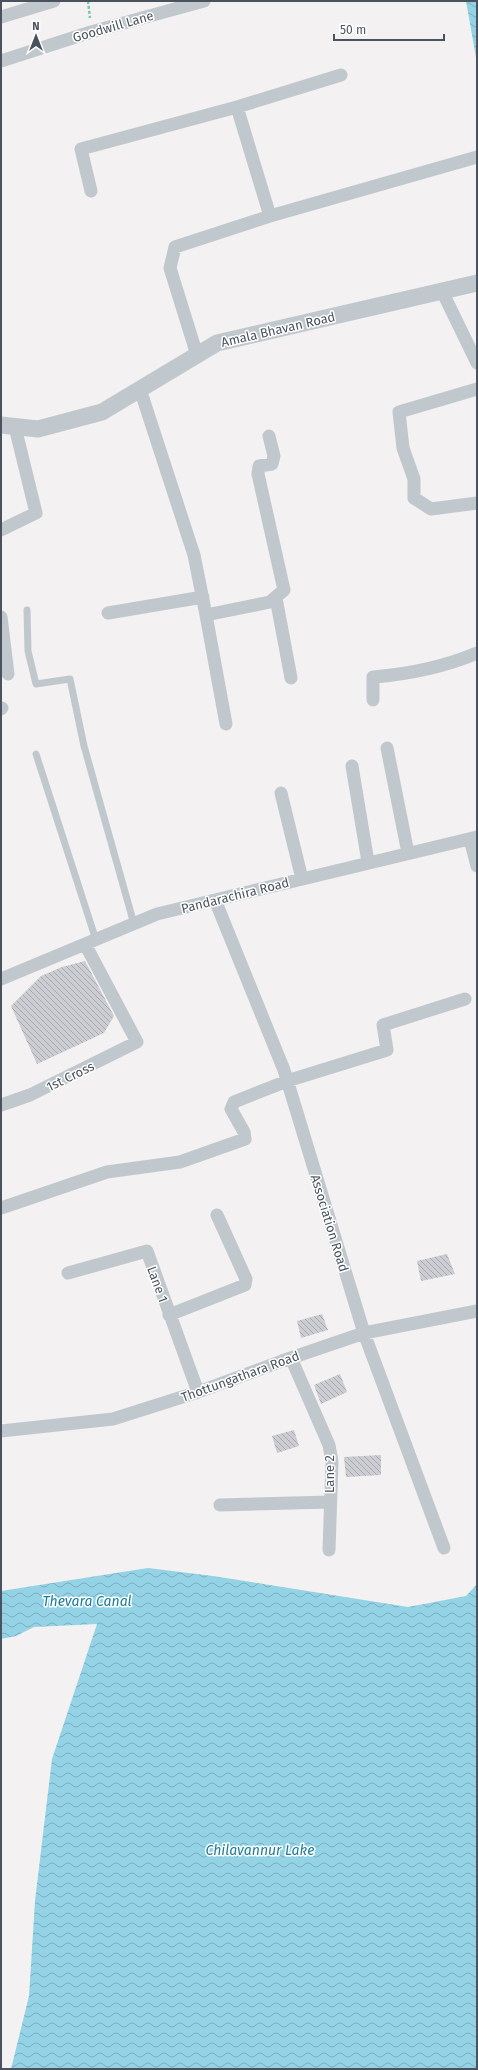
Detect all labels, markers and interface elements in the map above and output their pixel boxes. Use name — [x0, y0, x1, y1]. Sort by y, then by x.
street label: Goodwill Lane — [71, 8, 155, 45]
north arrow — [16, 16, 56, 56]
scale bar — [334, 16, 444, 42]
text: N — [32, 20, 40, 33]
text: 50 m — [340, 23, 366, 37]
street label: Amala Bhavan Road — [220, 309, 337, 350]
street label: Pandarachira Road — [180, 875, 291, 916]
street label: 1st Cross — [44, 1058, 96, 1094]
street label: Association Road — [308, 1173, 351, 1274]
street label: Lane 1 — [144, 1264, 171, 1304]
street label: Thottungathara Road — [179, 1348, 301, 1405]
street label: Lane 2 — [322, 1455, 337, 1493]
water label: Thevara Canal — [42, 1593, 132, 1610]
water label: Chilavannur Lake — [206, 1842, 314, 1859]

